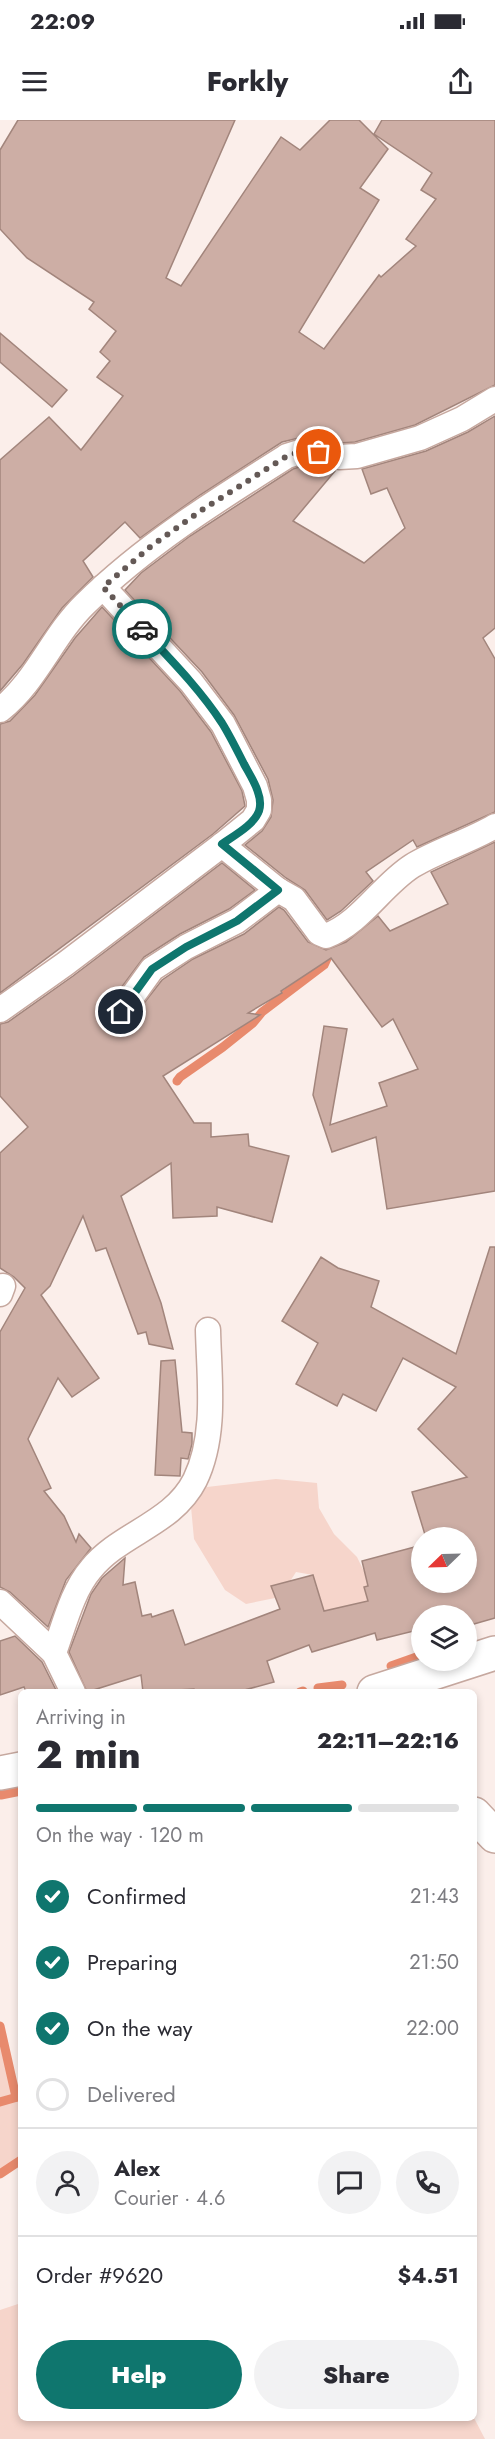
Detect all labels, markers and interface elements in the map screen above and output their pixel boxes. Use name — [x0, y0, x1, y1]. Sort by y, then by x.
text: 22:09 — [30, 5, 95, 37]
text: Forkly — [207, 62, 288, 101]
icon: menu — [18, 65, 51, 98]
icon: share — [444, 65, 477, 98]
pin — [293, 426, 344, 477]
icon: bag — [302, 435, 335, 468]
courier — [112, 599, 172, 659]
icon: car — [126, 613, 159, 646]
pin — [95, 986, 146, 1037]
icon: home — [104, 995, 137, 1028]
north arrow — [411, 1527, 477, 1593]
map controls — [411, 1527, 477, 1671]
button: layers — [411, 1605, 477, 1671]
text: Arriving in — [36, 1703, 126, 1732]
text: 22:11–22:16 — [317, 1724, 459, 1756]
text: 2 min — [36, 1726, 141, 1783]
text: On the way · 120 m — [36, 1821, 204, 1850]
icon: check — [36, 1880, 69, 1913]
text: Confirmed — [87, 1880, 186, 1912]
text: 21:43 — [410, 1882, 459, 1911]
icon: check — [36, 1946, 69, 1979]
text: Preparing — [87, 1946, 178, 1978]
text: 21:50 — [409, 1948, 459, 1977]
icon: check — [36, 2012, 69, 2045]
text: On the way — [87, 2012, 192, 2044]
text: 22:00 — [406, 2014, 459, 2043]
text: Delivered — [87, 2078, 176, 2110]
button: person — [36, 2151, 99, 2214]
button: chat — [318, 2151, 381, 2214]
button: phone — [396, 2151, 459, 2214]
text: Alex — [114, 2152, 160, 2184]
text: Courier · 4.6 — [114, 2184, 226, 2213]
text: Order #9620 — [36, 2259, 163, 2291]
text: $4.51 — [397, 2259, 459, 2291]
button: Help — [36, 2340, 242, 2409]
button: Share — [254, 2340, 459, 2409]

